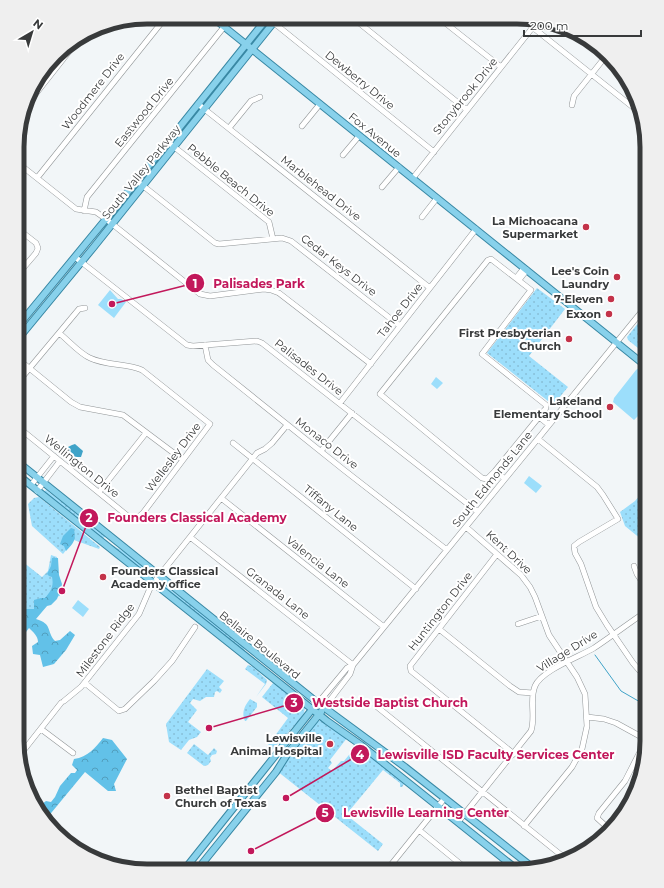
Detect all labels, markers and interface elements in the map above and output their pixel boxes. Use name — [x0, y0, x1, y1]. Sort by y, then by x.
north arrow — [12, 12, 52, 52]
scale bar — [524, 12, 641, 38]
text: N — [30, 16, 46, 32]
text: 200 m — [530, 18, 569, 33]
street label: Dewberry Drive — [322, 48, 398, 113]
street label: Woodmere Drive — [59, 49, 128, 132]
street label: Stonybrook Drive — [430, 54, 501, 137]
street label: Eastwood Drive — [112, 74, 177, 150]
street label: Fox Avenue — [346, 110, 404, 161]
street label: South Valley Parkway — [99, 122, 183, 222]
street label: Pebble Beach Drive — [185, 140, 278, 220]
street label: Marblehead Drive — [278, 152, 364, 224]
place label: La Michoacana Supermarket — [492, 214, 578, 241]
marker: La Michoacana Supermarket — [581, 222, 591, 232]
street label: Cedar Keys Drive — [298, 231, 380, 299]
place label: Lee's Coin Laundry — [551, 264, 609, 291]
callout: Palisades Park — [185, 271, 312, 295]
marker: Lee's Coin Laundry — [612, 272, 622, 282]
text: 1 — [193, 276, 197, 291]
text: Palisades Park — [213, 276, 305, 291]
street label: Tahoe Drive — [374, 280, 426, 340]
place label: 7-Eleven — [554, 292, 603, 306]
marker: 7-Eleven — [606, 294, 616, 304]
place label: Exxon — [566, 307, 601, 321]
marker: Exxon — [604, 309, 614, 319]
place label: First Presbyterian Church — [459, 326, 561, 353]
marker: First Presbyterian Church — [564, 334, 574, 344]
street label: Palisades Drive — [272, 336, 346, 398]
place label: Lakeland Elementary School — [494, 394, 602, 421]
marker: Lakeland Elementary School — [605, 402, 615, 412]
street label: Monaco Drive — [293, 414, 362, 472]
street label: Wellesley Drive — [142, 419, 204, 495]
street label: South Edmonds Lane — [449, 428, 535, 530]
street label: Wellington Drive — [42, 431, 123, 501]
street label: Tiffany Lane — [301, 482, 361, 535]
callout: Founders Classical Academy — [79, 506, 295, 530]
text: 2 — [85, 510, 93, 525]
text: Founders Classical Academy — [107, 510, 288, 525]
street label: Kent Drive — [483, 527, 535, 577]
street label: Valencia Lane — [284, 533, 353, 591]
place label: Founders Classical Academy office — [110, 564, 218, 591]
street label: Granada Lane — [243, 564, 313, 622]
street label: Huntington Drive — [405, 568, 475, 653]
marker: Founders Classical Academy office — [98, 572, 108, 582]
street label: Milestone Ridge — [73, 600, 138, 680]
street label: Bellaire Boulevard — [217, 608, 303, 682]
street label: Village Drive — [534, 627, 600, 675]
callout: Westside Baptist Church — [284, 691, 476, 715]
text: 3 — [289, 695, 298, 710]
text: Westside Baptist Church — [312, 695, 468, 710]
place label: Lewisville Animal Hospital — [229, 731, 322, 758]
marker: Lewisville Animal Hospital — [325, 739, 335, 749]
callout: Lewisville ISD Faculty Services Center — [350, 742, 622, 766]
text: 4 — [356, 747, 365, 762]
text: Lewisville ISD Faculty Services Center — [378, 747, 614, 762]
place label: Bethel Baptist Church of Texas — [175, 783, 267, 810]
marker: Bethel Baptist Church of Texas — [162, 791, 172, 801]
callout: Lewisville Learning Center — [315, 801, 517, 825]
text: 5 — [321, 805, 329, 820]
text: Lewisville Learning Center — [343, 805, 509, 820]

